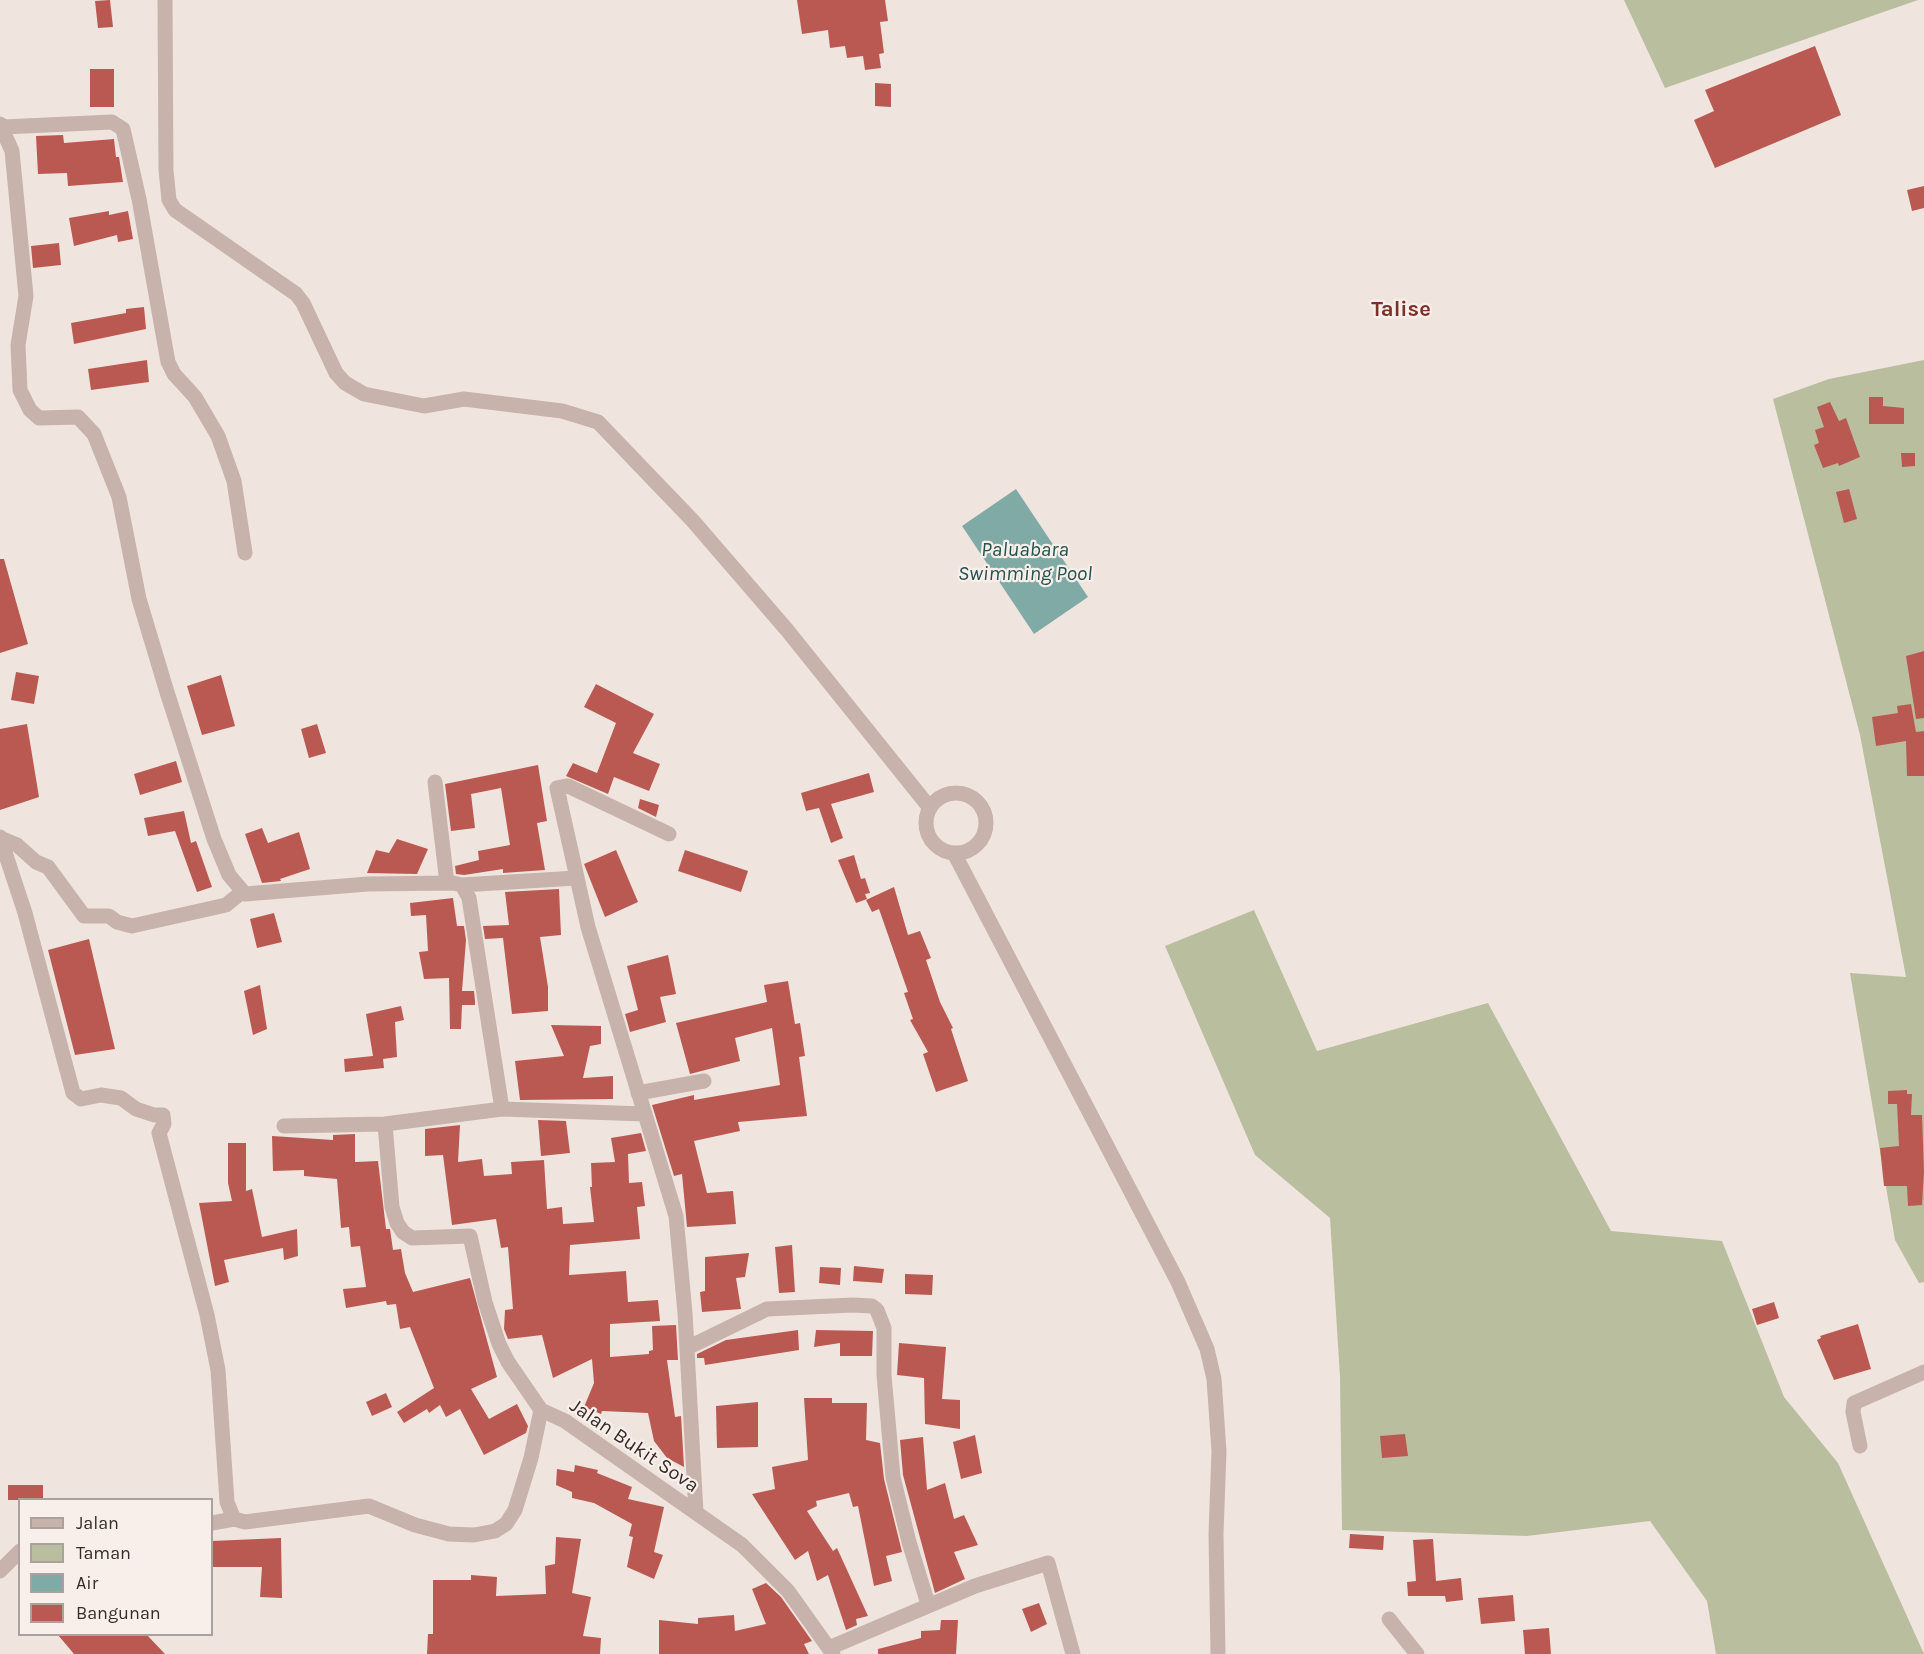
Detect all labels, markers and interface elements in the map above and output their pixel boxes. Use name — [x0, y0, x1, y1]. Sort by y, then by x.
district label: Talise — [1371, 297, 1431, 323]
water label: Paluabara Swimming Pool — [958, 537, 1092, 587]
street label: Jalan Bukit Sova — [565, 1394, 703, 1498]
legend — [18, 1498, 213, 1636]
text: Jalan — [76, 1512, 119, 1534]
text: Taman — [76, 1542, 131, 1564]
text: Air — [76, 1572, 98, 1594]
text: Bangunan — [76, 1602, 161, 1624]

